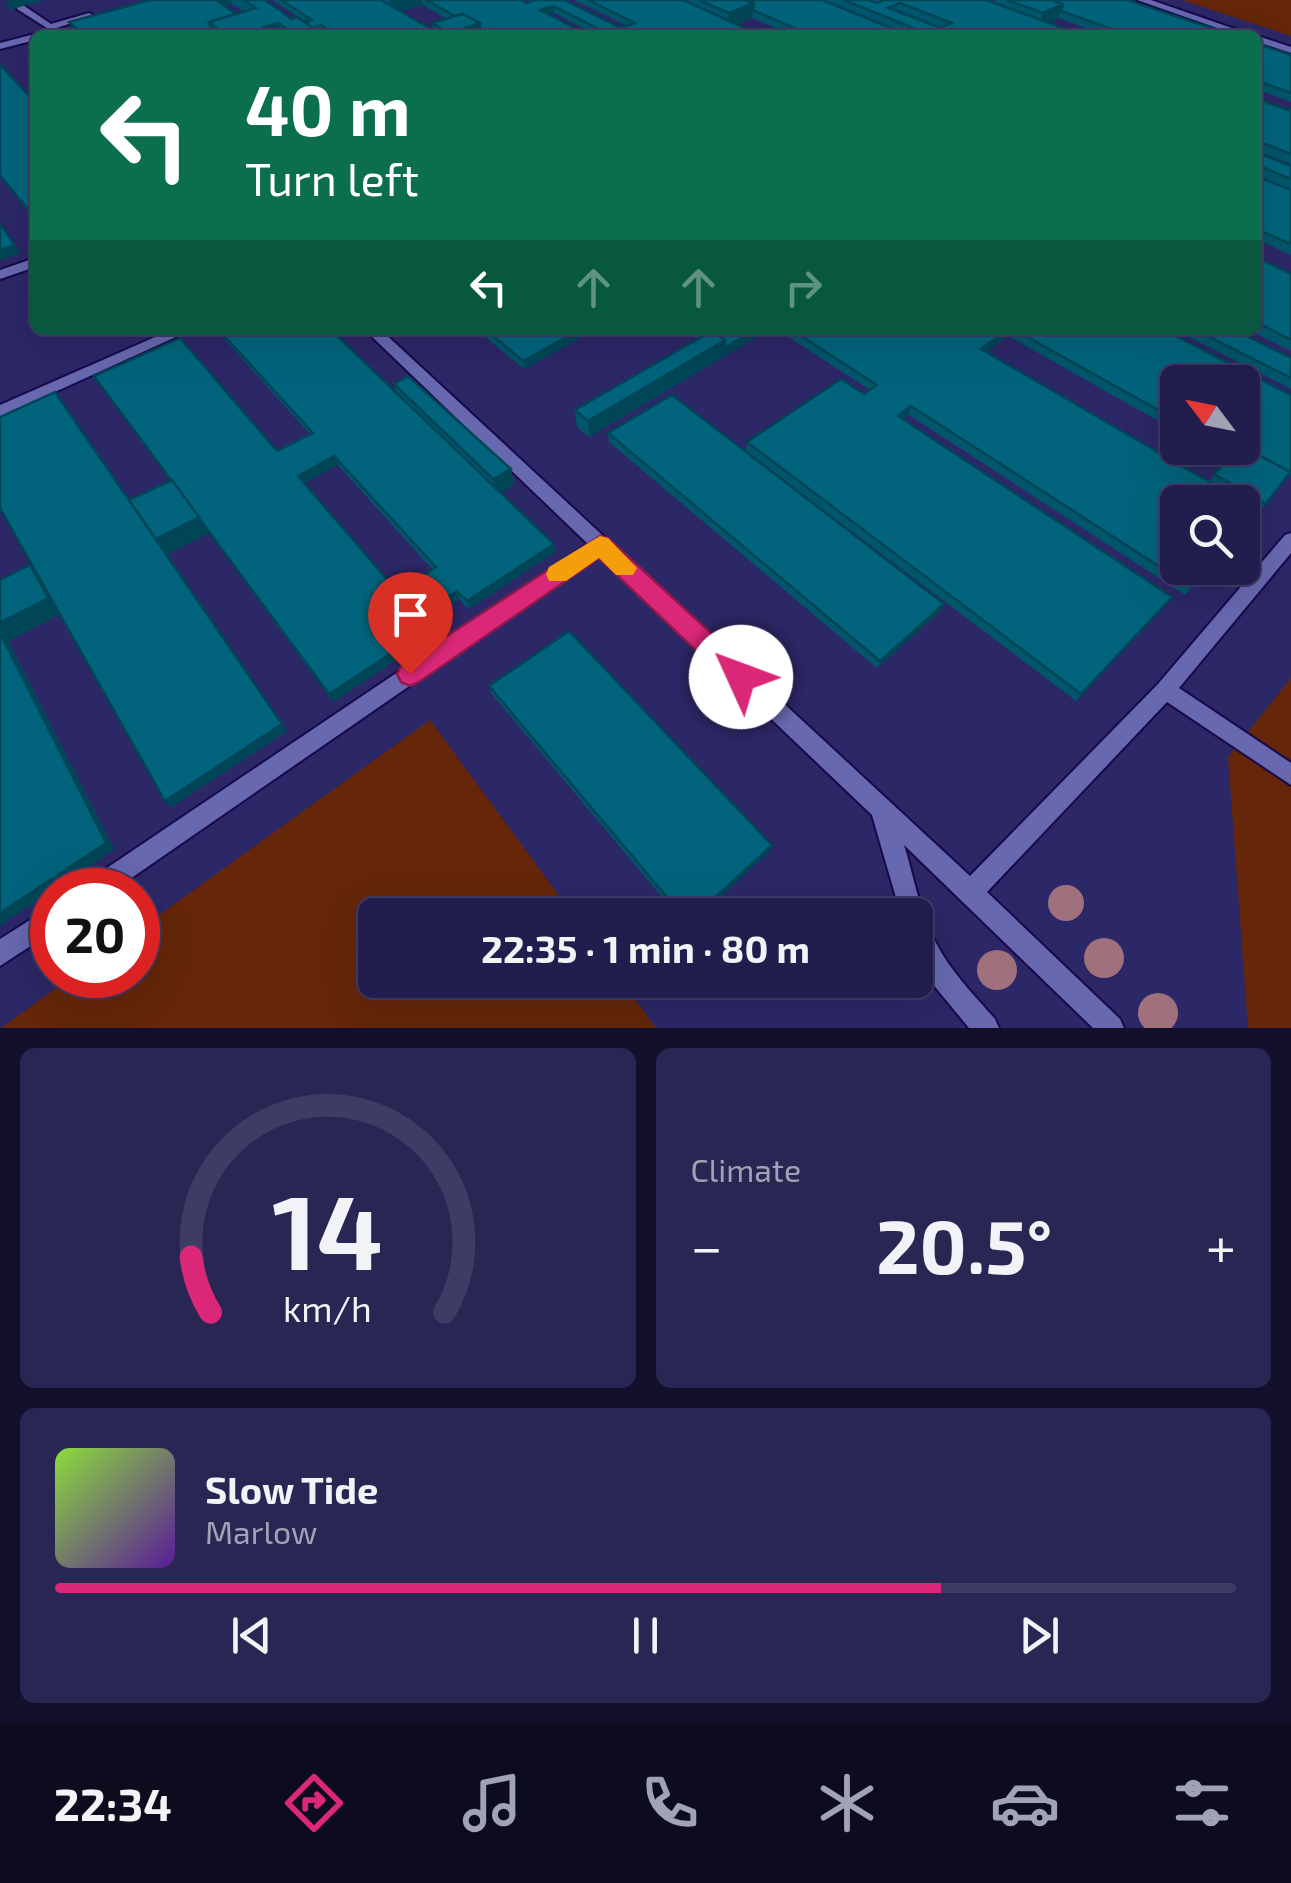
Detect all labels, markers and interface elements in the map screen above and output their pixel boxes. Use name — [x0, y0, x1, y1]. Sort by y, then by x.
text: 40 m — [245, 66, 411, 150]
icon: left — [80, 70, 210, 200]
text: Turn left — [245, 151, 419, 205]
icon: left — [461, 260, 516, 315]
icon: ahead — [566, 260, 621, 315]
icon: ahead — [671, 260, 726, 315]
icon: right — [776, 260, 831, 315]
north arrow — [1160, 365, 1260, 465]
map controls — [1160, 365, 1260, 585]
button: search — [1160, 485, 1260, 585]
pin — [368, 572, 453, 675]
icon: arrive — [383, 587, 438, 642]
position arrow — [689, 625, 793, 729]
speed limit sign: 20 — [30, 868, 160, 998]
text: 22:35 · 1 min · 80 m — [481, 925, 810, 971]
text: Climate — [691, 1150, 801, 1188]
text: 14 — [272, 1166, 383, 1291]
text: 20.5° — [876, 1199, 1052, 1289]
text: − — [691, 1212, 723, 1278]
text: + — [1206, 1212, 1236, 1278]
text: km/h — [283, 1286, 372, 1329]
text: Slow Tide — [205, 1466, 378, 1512]
text: Marlow — [205, 1512, 317, 1550]
icon: previous — [224, 1608, 279, 1663]
icon: pause — [618, 1608, 673, 1663]
icon: next — [1012, 1608, 1067, 1663]
icon: directions — [279, 1768, 349, 1838]
icon: music — [457, 1768, 527, 1838]
icon: phone — [635, 1768, 705, 1838]
icon: climate — [812, 1768, 882, 1838]
icon: car — [990, 1768, 1060, 1838]
icon: filters — [1167, 1768, 1237, 1838]
text: 22:34 — [54, 1776, 172, 1830]

